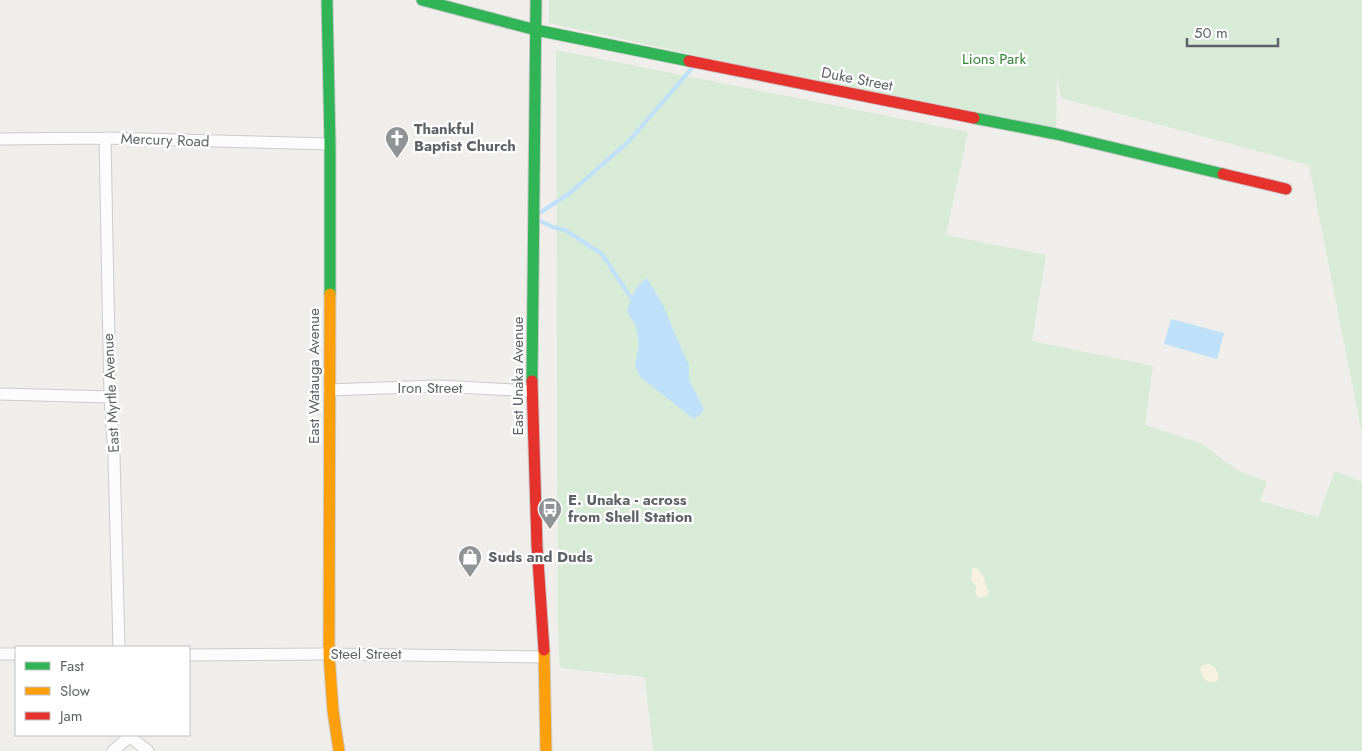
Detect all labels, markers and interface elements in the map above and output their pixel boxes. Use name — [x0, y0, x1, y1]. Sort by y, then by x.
scale bar — [1187, 15, 1278, 47]
text: 50 m — [1194, 22, 1228, 44]
park label: Lions Park — [962, 48, 1026, 70]
street label: Duke Street — [819, 61, 895, 97]
place label: Thankful Baptist Church — [414, 118, 516, 157]
church icon: Thankful Baptist Church — [384, 125, 410, 159]
street label: Mercury Road — [120, 127, 210, 153]
street label: East Watauga Avenue — [303, 308, 325, 444]
street label: East Unaka Avenue — [507, 316, 529, 436]
street label: East Myrtle Avenue — [97, 332, 125, 453]
street label: Iron Street — [398, 377, 463, 399]
place label: E. Unaka - across from Shell Station — [568, 489, 692, 528]
bus stop icon: E. Unaka - across from Shell Station — [537, 496, 563, 530]
shop icon: Suds and Duds — [457, 544, 483, 578]
place label: Suds and Duds — [488, 546, 593, 568]
street label: Steel Street — [330, 643, 402, 665]
legend — [15, 646, 190, 736]
text: Fast — [60, 655, 84, 677]
text: Slow — [60, 680, 91, 702]
text: Jam — [58, 705, 83, 727]

